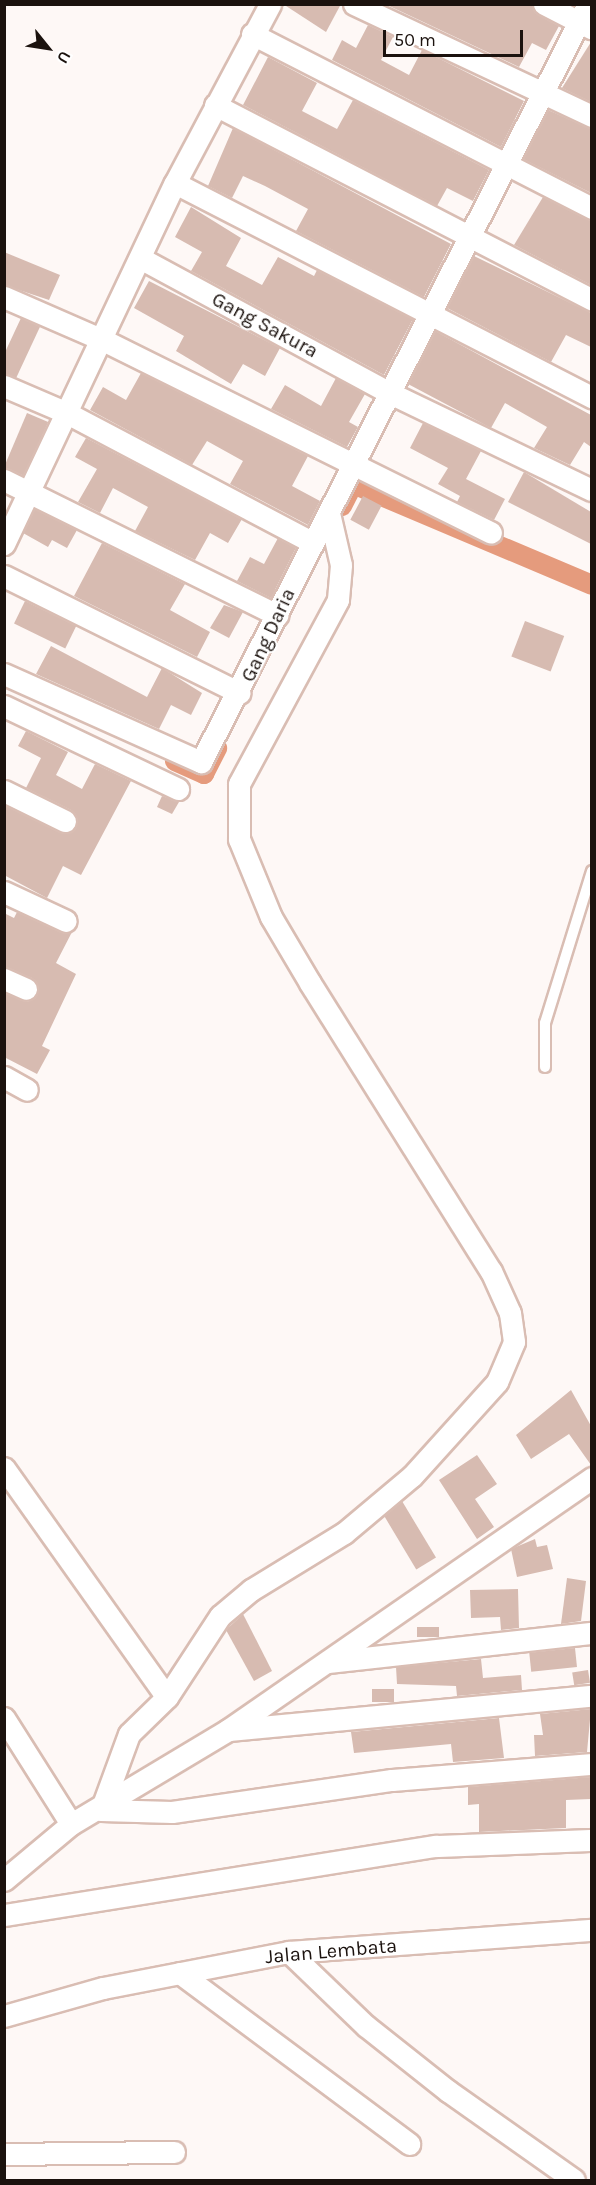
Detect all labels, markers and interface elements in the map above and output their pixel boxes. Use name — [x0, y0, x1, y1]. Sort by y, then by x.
north arrow — [18, 18, 78, 78]
scale bar — [386, 18, 526, 56]
text: 50 m — [394, 29, 436, 51]
text: U — [53, 48, 75, 67]
street label: Gang Sakura — [208, 287, 322, 363]
street label: Gang Daria — [236, 584, 300, 686]
street label: Jalan Lembata — [264, 1933, 398, 1969]

